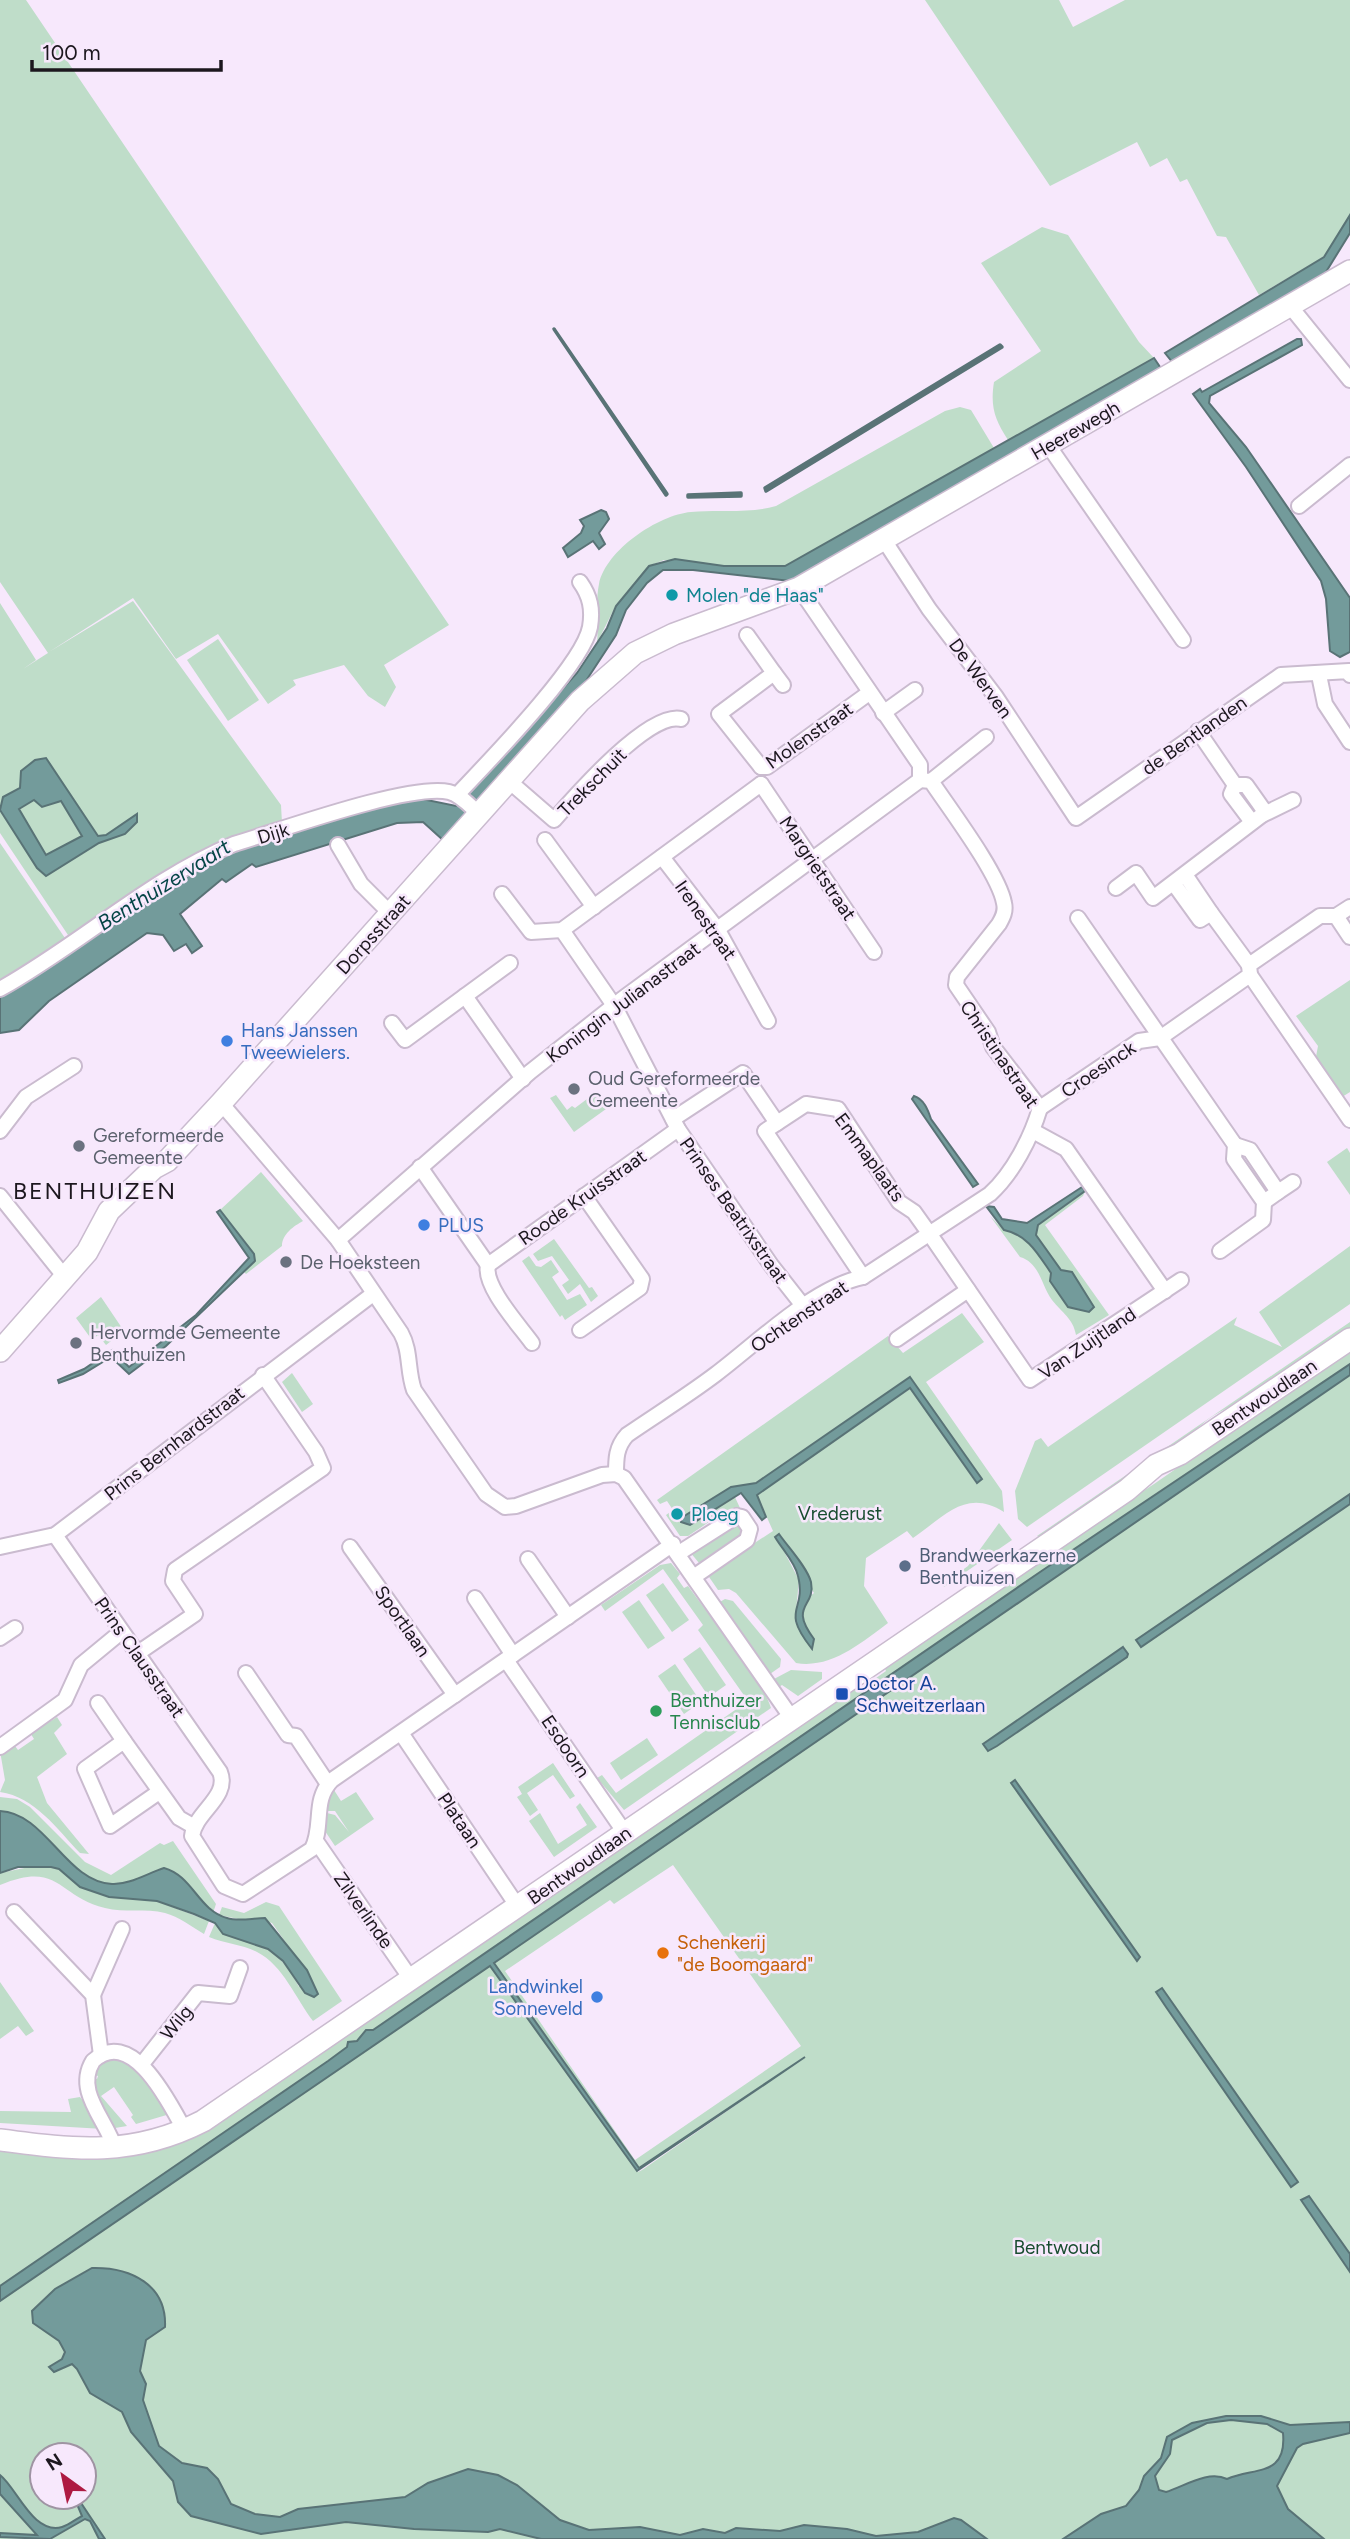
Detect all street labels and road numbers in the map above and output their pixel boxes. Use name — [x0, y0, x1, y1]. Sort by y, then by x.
street label: Heerewegh — [1027, 396, 1124, 465]
street label: De Werven — [944, 634, 1017, 723]
street label: de Bentlanden — [1137, 691, 1251, 780]
street label: Molenstraat — [761, 697, 857, 774]
street label: Trekschuit — [553, 743, 631, 821]
street label: Margrietstraat — [774, 812, 861, 925]
street label: Dijk — [255, 818, 292, 849]
street label: Irenestraat — [670, 876, 741, 965]
street label: Dorpsstraat — [331, 890, 415, 979]
street label: Koningin Julianastraat — [542, 937, 705, 1068]
street label: Christinastraat — [955, 996, 1044, 1112]
street label: Croesinck — [1057, 1036, 1141, 1103]
street label: Emmaplaats — [830, 1108, 910, 1206]
street label: Prinses Beatrixstraat — [675, 1133, 793, 1288]
street label: Roode Kruisstraat — [514, 1145, 651, 1250]
street label: Ochtenstraat — [746, 1275, 852, 1357]
street label: Van Zuijtland — [1034, 1302, 1140, 1384]
street label: Bentwoudlaan — [1208, 1354, 1321, 1441]
street label: Prins Bernhardstraat — [100, 1381, 249, 1505]
street label: Sportlaan — [370, 1581, 435, 1661]
street label: Prins Clausstraat — [89, 1593, 190, 1722]
street label: Esdoorn — [536, 1711, 595, 1782]
street label: Plataan — [433, 1788, 486, 1852]
street label: Bentwoudlaan — [523, 1821, 636, 1910]
street label: Zilverlinde — [329, 1868, 398, 1953]
street label: Wilg — [155, 2000, 197, 2044]

